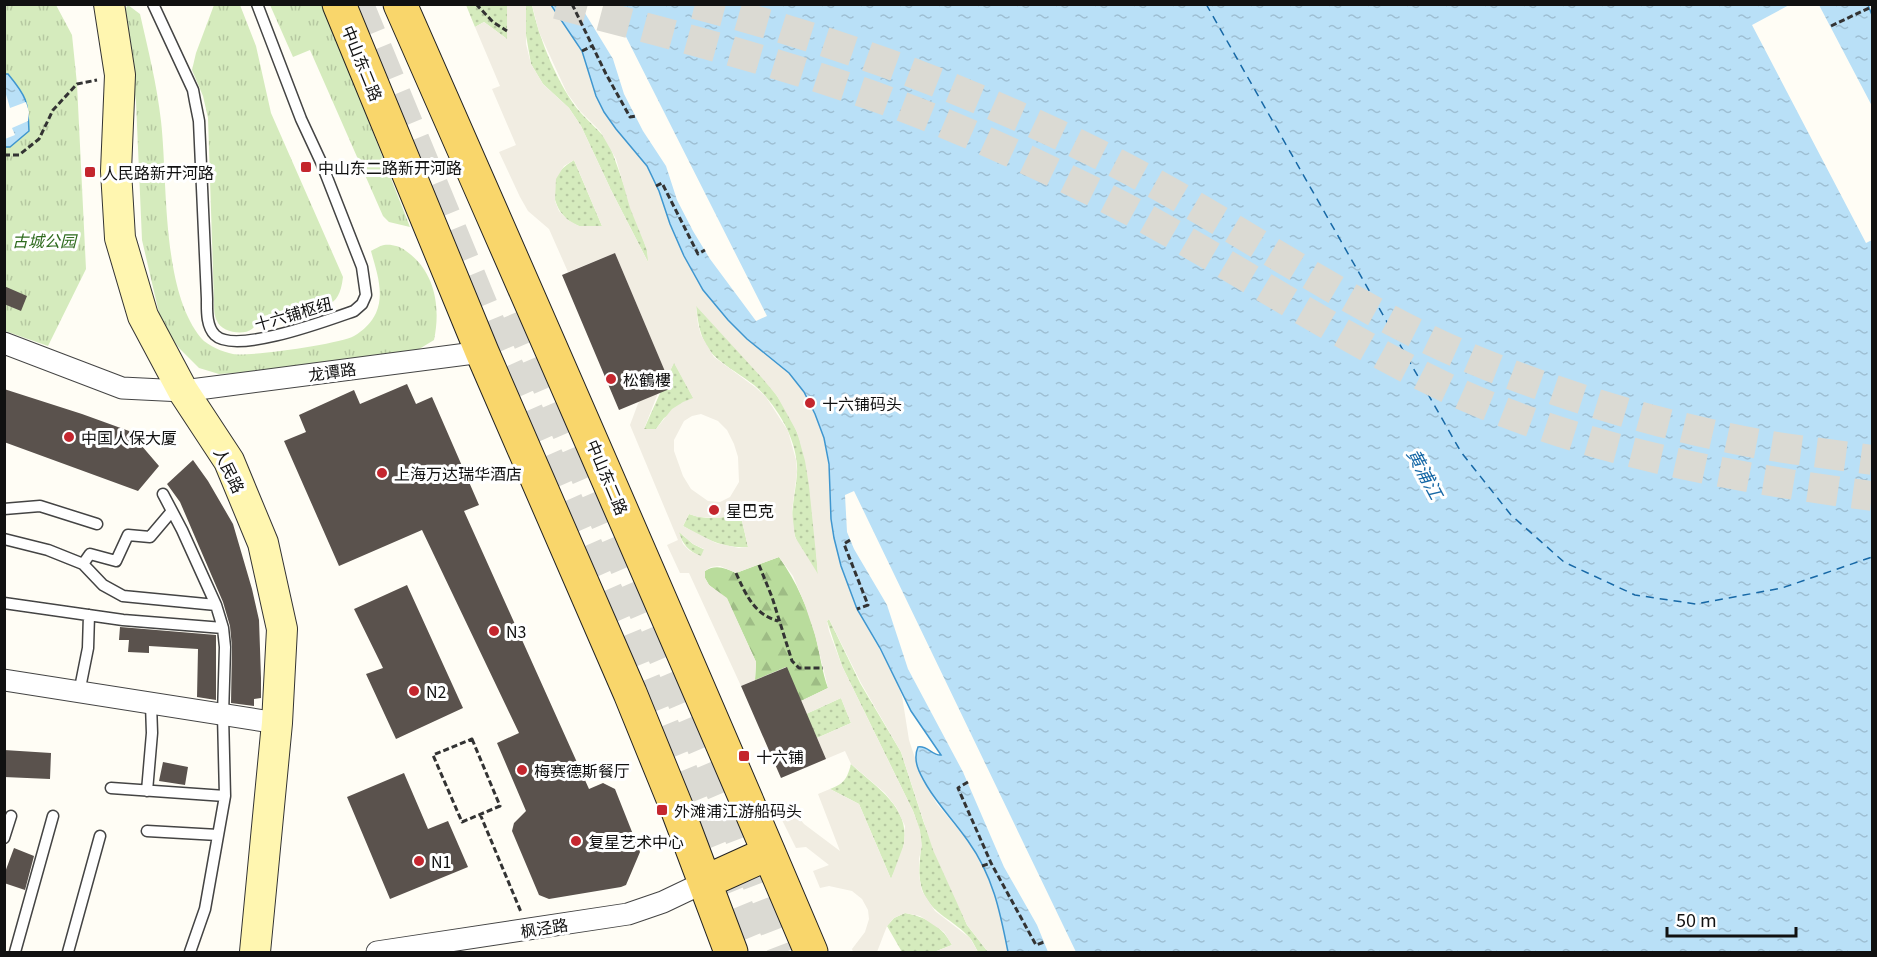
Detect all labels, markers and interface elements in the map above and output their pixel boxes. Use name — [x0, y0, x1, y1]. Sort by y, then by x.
street label: 中山东二路 — [337, 21, 389, 105]
place label: 中山东二路新开河路 — [318, 155, 462, 179]
place label: 人民路新开河路 — [102, 160, 214, 184]
marker: 中山东二路新开河路 — [299, 160, 313, 174]
marker: 人民路新开河路 — [83, 165, 97, 179]
park label: 古城公园 — [12, 228, 78, 252]
street label: 十六铺枢纽 — [251, 290, 335, 336]
street label: 龙谭路 — [307, 356, 357, 386]
place label: 松鶴樓 — [623, 367, 671, 391]
marker: 松鶴樓 — [604, 372, 618, 386]
place label: 十六铺码头 — [822, 391, 902, 415]
marker: 十六铺码头 — [803, 396, 817, 410]
place label: 中国人保大厦 — [81, 425, 177, 449]
marker: 中国人保大厦 — [62, 430, 76, 444]
street label: 中山东二路 — [581, 435, 635, 519]
street label: 人民路 — [209, 443, 251, 497]
water label: 黄浦江 — [1402, 443, 1451, 505]
place label: 上海万达瑞华酒店 — [394, 461, 522, 485]
marker: 上海万达瑞华酒店 — [375, 466, 389, 480]
place label: 星巴克 — [726, 498, 774, 522]
marker: 星巴克 — [707, 503, 721, 517]
place label: N3 — [506, 619, 526, 643]
marker: N3 — [487, 624, 501, 638]
place label: N2 — [426, 679, 447, 703]
marker: N2 — [407, 684, 421, 698]
place label: 十六铺 — [756, 744, 804, 768]
marker: 十六铺 — [737, 749, 751, 763]
place label: 梅赛德斯餐厅 — [534, 758, 630, 782]
marker: 梅赛德斯餐厅 — [515, 763, 529, 777]
place label: 外滩浦江游船码头 — [674, 798, 802, 822]
marker: 外滩浦江游船码头 — [655, 803, 669, 817]
place label: 复星艺术中心 — [588, 829, 684, 853]
marker: 复星艺术中心 — [569, 834, 583, 848]
place label: N1 — [431, 849, 451, 873]
marker: N1 — [412, 854, 426, 868]
scale bar — [1667, 900, 1796, 938]
text: 50 m — [1676, 906, 1717, 932]
street label: 枫泾路 — [518, 911, 570, 943]

